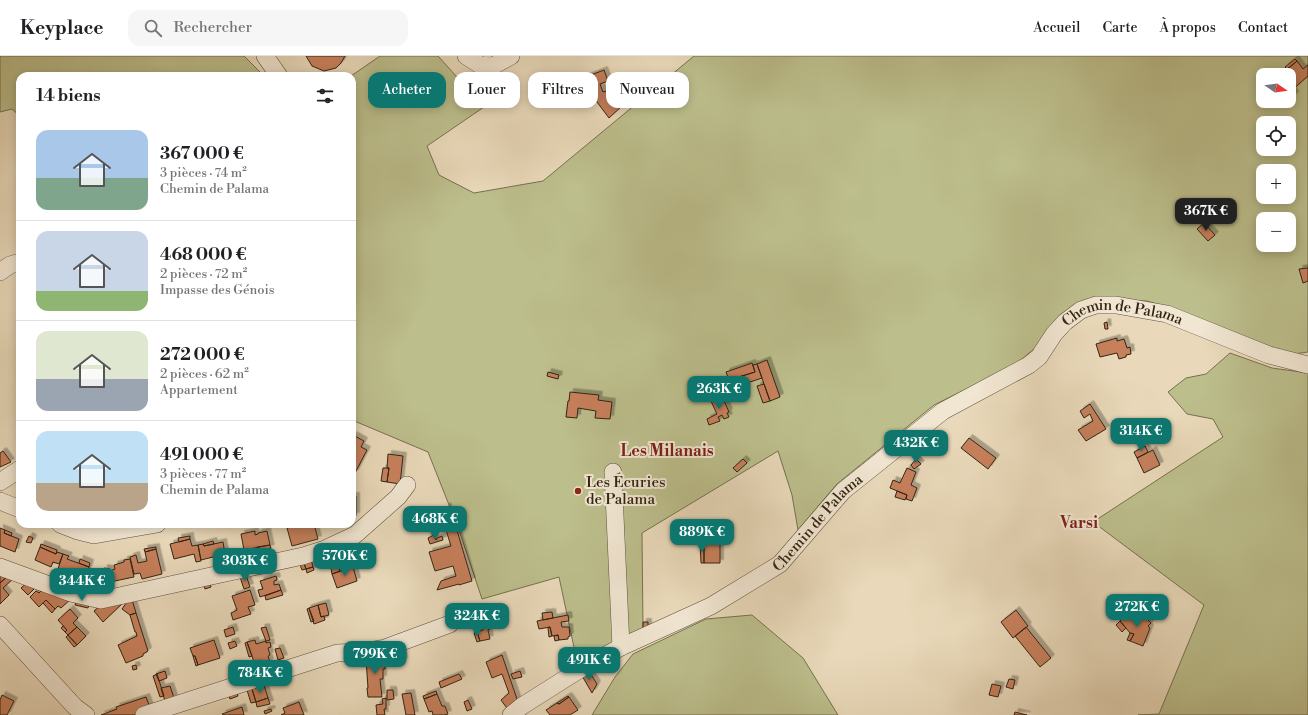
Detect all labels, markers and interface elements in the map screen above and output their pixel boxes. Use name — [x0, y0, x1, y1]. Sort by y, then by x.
search box — [128, 10, 408, 46]
text: Keyplace — [20, 16, 104, 40]
icon: search — [142, 17, 164, 39]
text: Rechercher — [174, 18, 252, 37]
text: Accueil — [1033, 19, 1080, 37]
text: Carte — [1102, 19, 1137, 37]
text: À propos — [1159, 19, 1216, 37]
text: Contact — [1238, 19, 1288, 37]
north arrow — [1256, 68, 1296, 108]
map controls — [1256, 68, 1296, 252]
chip: Acheter — [368, 72, 446, 108]
chip: Louer — [454, 72, 520, 108]
chip: Filtres — [528, 72, 598, 108]
chip: Nouveau — [606, 72, 689, 108]
text: 14 biens — [36, 85, 101, 107]
icon: filters — [314, 85, 336, 107]
button: locate — [1256, 116, 1296, 156]
text: 367 000 € — [160, 143, 244, 165]
icon: home — [68, 146, 116, 194]
button: + — [1256, 164, 1296, 204]
text: 3 pièces · 74 m² — [160, 165, 247, 181]
text: Chemin de Palama — [160, 181, 269, 197]
pin: 367K € — [1173, 198, 1239, 232]
text: 367K € — [1184, 203, 1228, 219]
button: − — [1256, 212, 1296, 252]
text: 468 000 € — [160, 244, 247, 266]
icon: home — [68, 247, 116, 295]
text: 2 pièces · 72 m² — [160, 266, 247, 282]
text: Impasse des Génois — [160, 282, 275, 298]
text: Chemin de Palama — [1058, 295, 1186, 331]
street label: Chemin de Palama — [1061, 315, 1187, 337]
text: 272 000 € — [160, 344, 244, 366]
icon: home — [68, 347, 116, 395]
text: 2 pièces · 62 m² — [160, 366, 249, 382]
pin: 263K € — [686, 376, 752, 410]
text: 263K € — [696, 381, 742, 397]
text: Appartement — [160, 382, 238, 398]
pin: 314K € — [1108, 418, 1174, 452]
text: 314K € — [1120, 423, 1162, 439]
pin: 432K € — [883, 430, 949, 464]
text: 432K € — [893, 435, 939, 451]
district label: Les Milanais — [620, 441, 714, 461]
text: 491 000 € — [160, 444, 243, 466]
icon: home — [68, 447, 116, 495]
text: 3 pièces · 77 m² — [160, 466, 246, 482]
street label: Chemin de Palama — [769, 469, 867, 576]
place label: Les Écuries de Palama — [586, 472, 666, 509]
text: Chemin de Palama — [160, 482, 269, 498]
marker: Les Écuries de Palama — [573, 486, 583, 496]
pin: 468K € — [402, 506, 468, 540]
text: 468K € — [412, 511, 458, 527]
district label: Varsi — [1059, 513, 1098, 533]
pin: 889K € — [669, 519, 735, 553]
text: 889K € — [679, 524, 725, 540]
pin: 570K € — [312, 543, 378, 577]
pin: 303K € — [212, 548, 278, 582]
text: 570K € — [322, 548, 368, 564]
text: 303K € — [222, 553, 268, 569]
pin: 344K € — [49, 568, 115, 602]
text: 344K € — [59, 573, 105, 589]
pin: 272K € — [1104, 594, 1170, 628]
text: 272K € — [1115, 599, 1159, 615]
pin: 324K € — [444, 603, 510, 637]
text: 324K € — [454, 608, 500, 624]
pin: 799K € — [342, 641, 408, 675]
text: 799K € — [353, 646, 397, 662]
pin: 491K € — [556, 647, 622, 681]
text: 491K € — [567, 652, 611, 668]
pin: 784K € — [227, 660, 293, 694]
text: 784K € — [237, 665, 283, 681]

